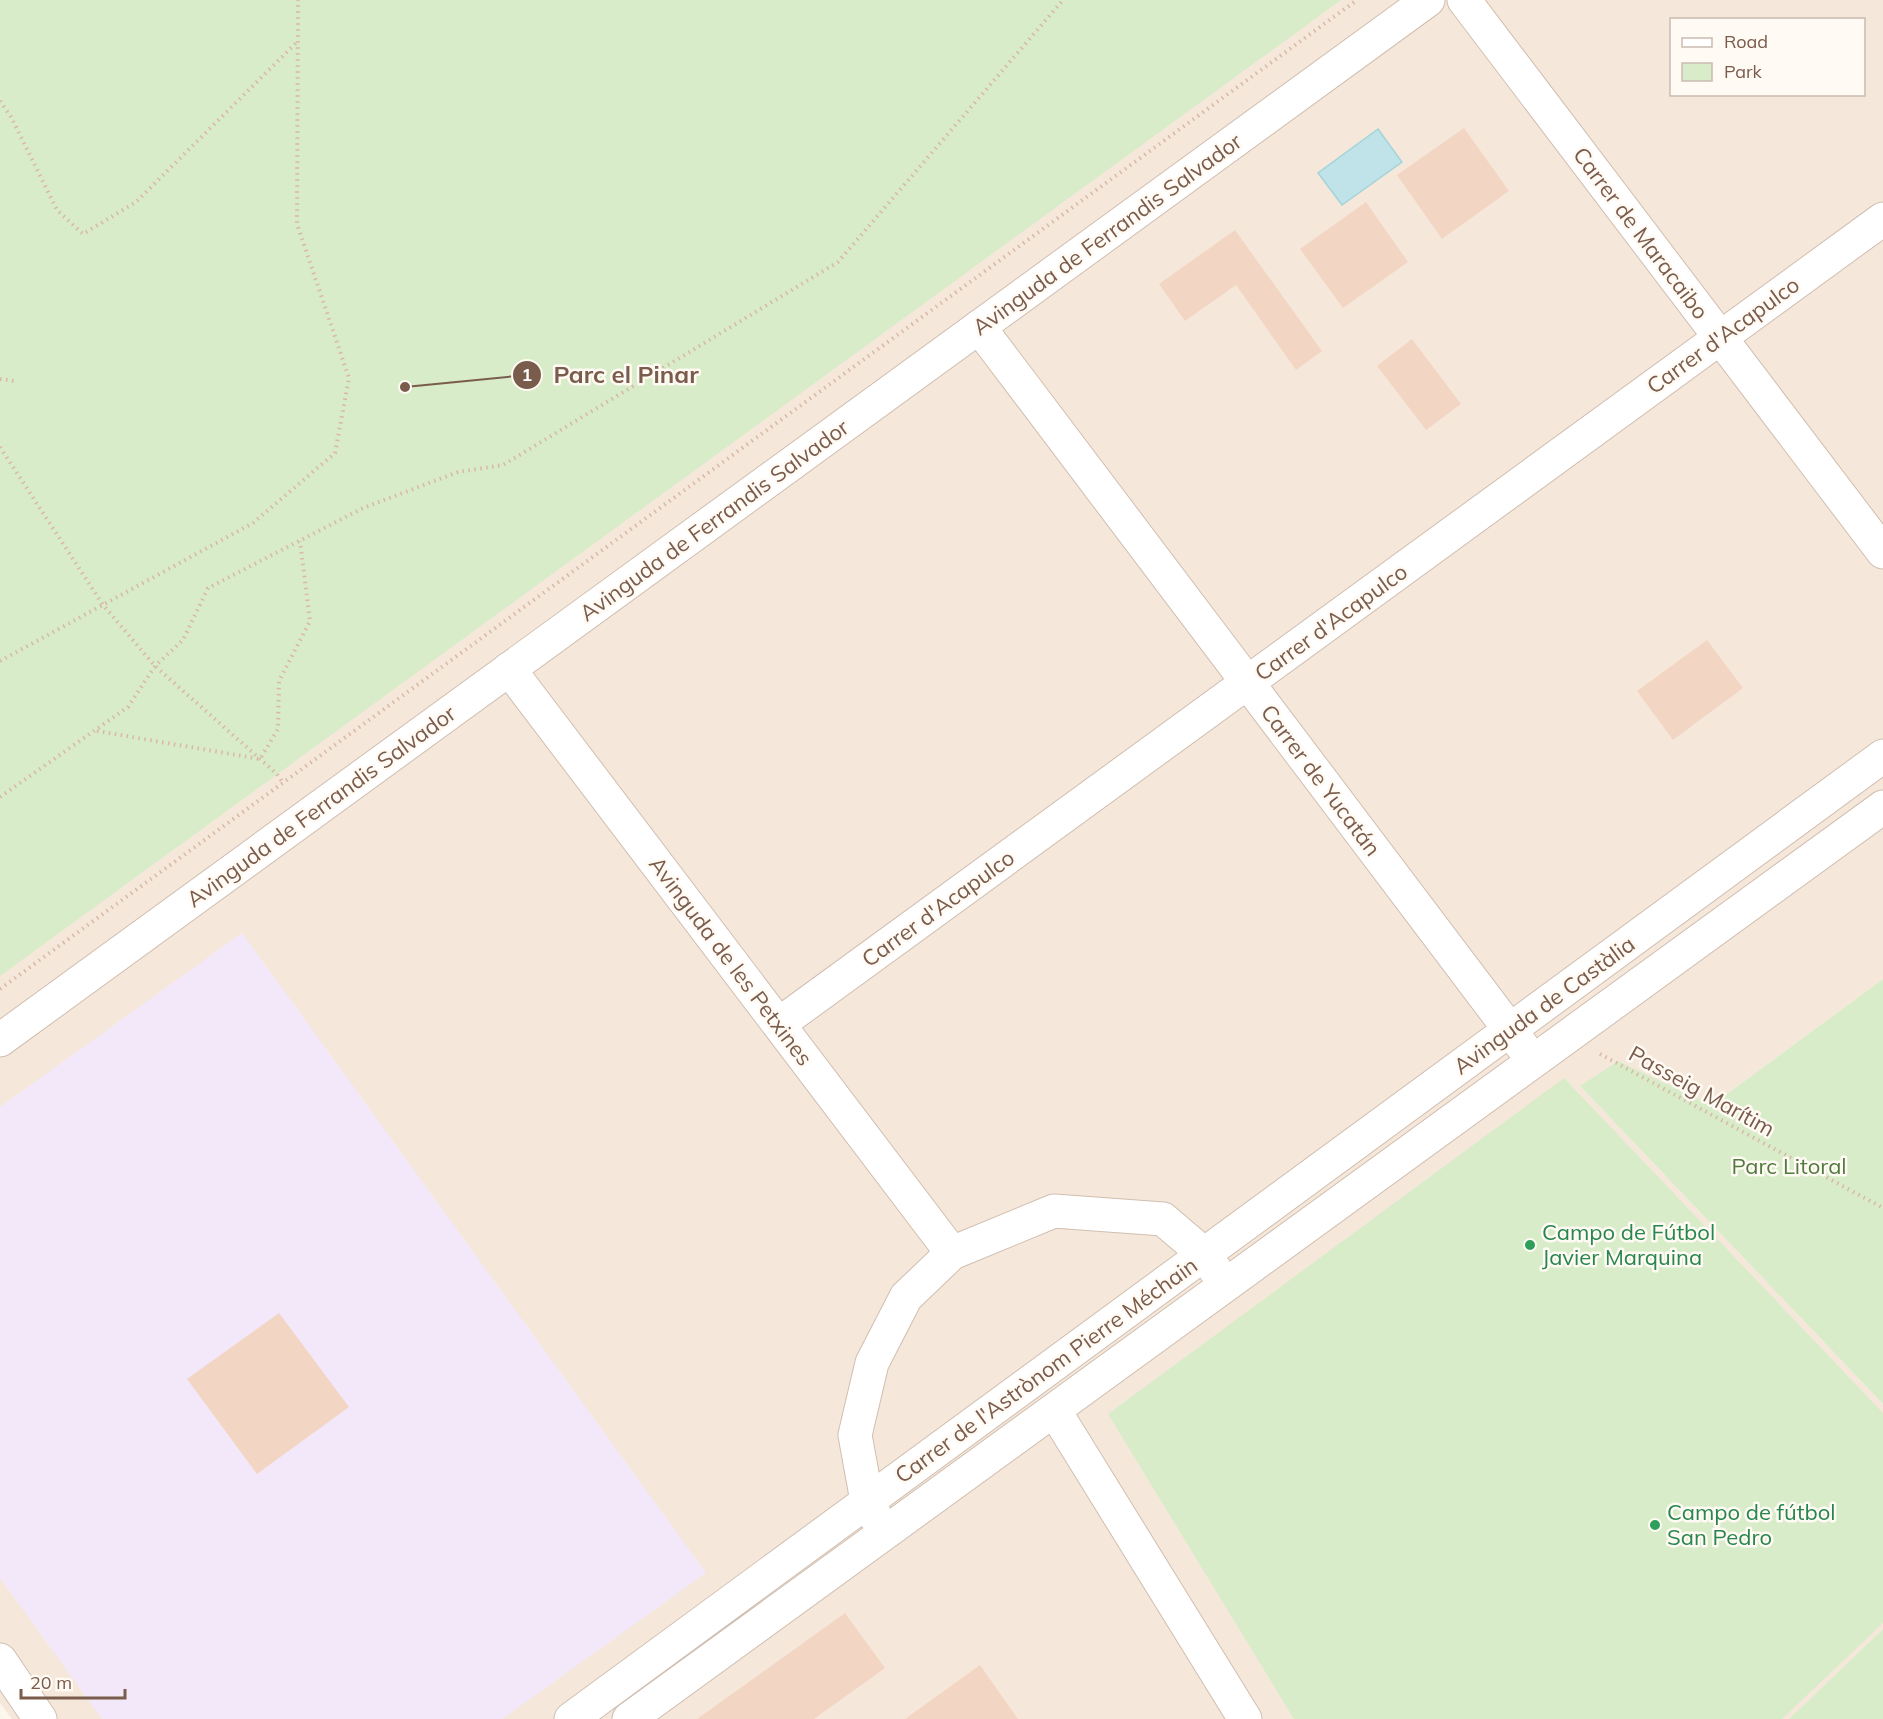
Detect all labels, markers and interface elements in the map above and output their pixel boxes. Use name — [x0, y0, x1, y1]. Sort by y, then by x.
legend — [1670, 18, 1865, 96]
text: Road — [1724, 30, 1768, 53]
text: Park — [1724, 60, 1763, 83]
street label: Avinguda de Ferrandis Salvador — [967, 127, 1247, 341]
street label: Carrer de Maracaibo — [1567, 141, 1715, 325]
street label: Carrer d'Acapulco — [1641, 270, 1805, 400]
callout: Parc el Pinar — [512, 354, 711, 396]
text: Parc el Pinar — [553, 359, 699, 389]
text: 1 — [522, 363, 532, 386]
street label: Avinguda de Ferrandis Salvador — [574, 413, 854, 627]
street label: Carrer d'Acapulco — [1249, 557, 1413, 687]
street label: Avinguda de Ferrandis Salvador — [181, 699, 461, 913]
street label: Carrer de Yucatán — [1255, 699, 1387, 861]
street label: Carrer d'Acapulco — [856, 843, 1020, 973]
street label: Avinguda de les Petxines — [643, 851, 819, 1071]
street label: Avinguda de Castàlia — [1448, 930, 1640, 1080]
street label: Passeig Marítim — [1624, 1039, 1780, 1143]
park label: Parc Litoral — [1731, 1152, 1847, 1180]
place label: Campo de Fútbol Javier Marquina — [1542, 1218, 1715, 1271]
marker: Campo de Fútbol Javier Marquina — [1523, 1238, 1537, 1252]
street label: Carrer de l'Astrònom Pierre Méchain — [889, 1251, 1203, 1489]
place label: Campo de fútbol San Pedro — [1667, 1498, 1835, 1551]
marker: Campo de fútbol San Pedro — [1648, 1518, 1662, 1532]
scale bar — [21, 1662, 124, 1700]
text: 20 m — [30, 1671, 72, 1694]

